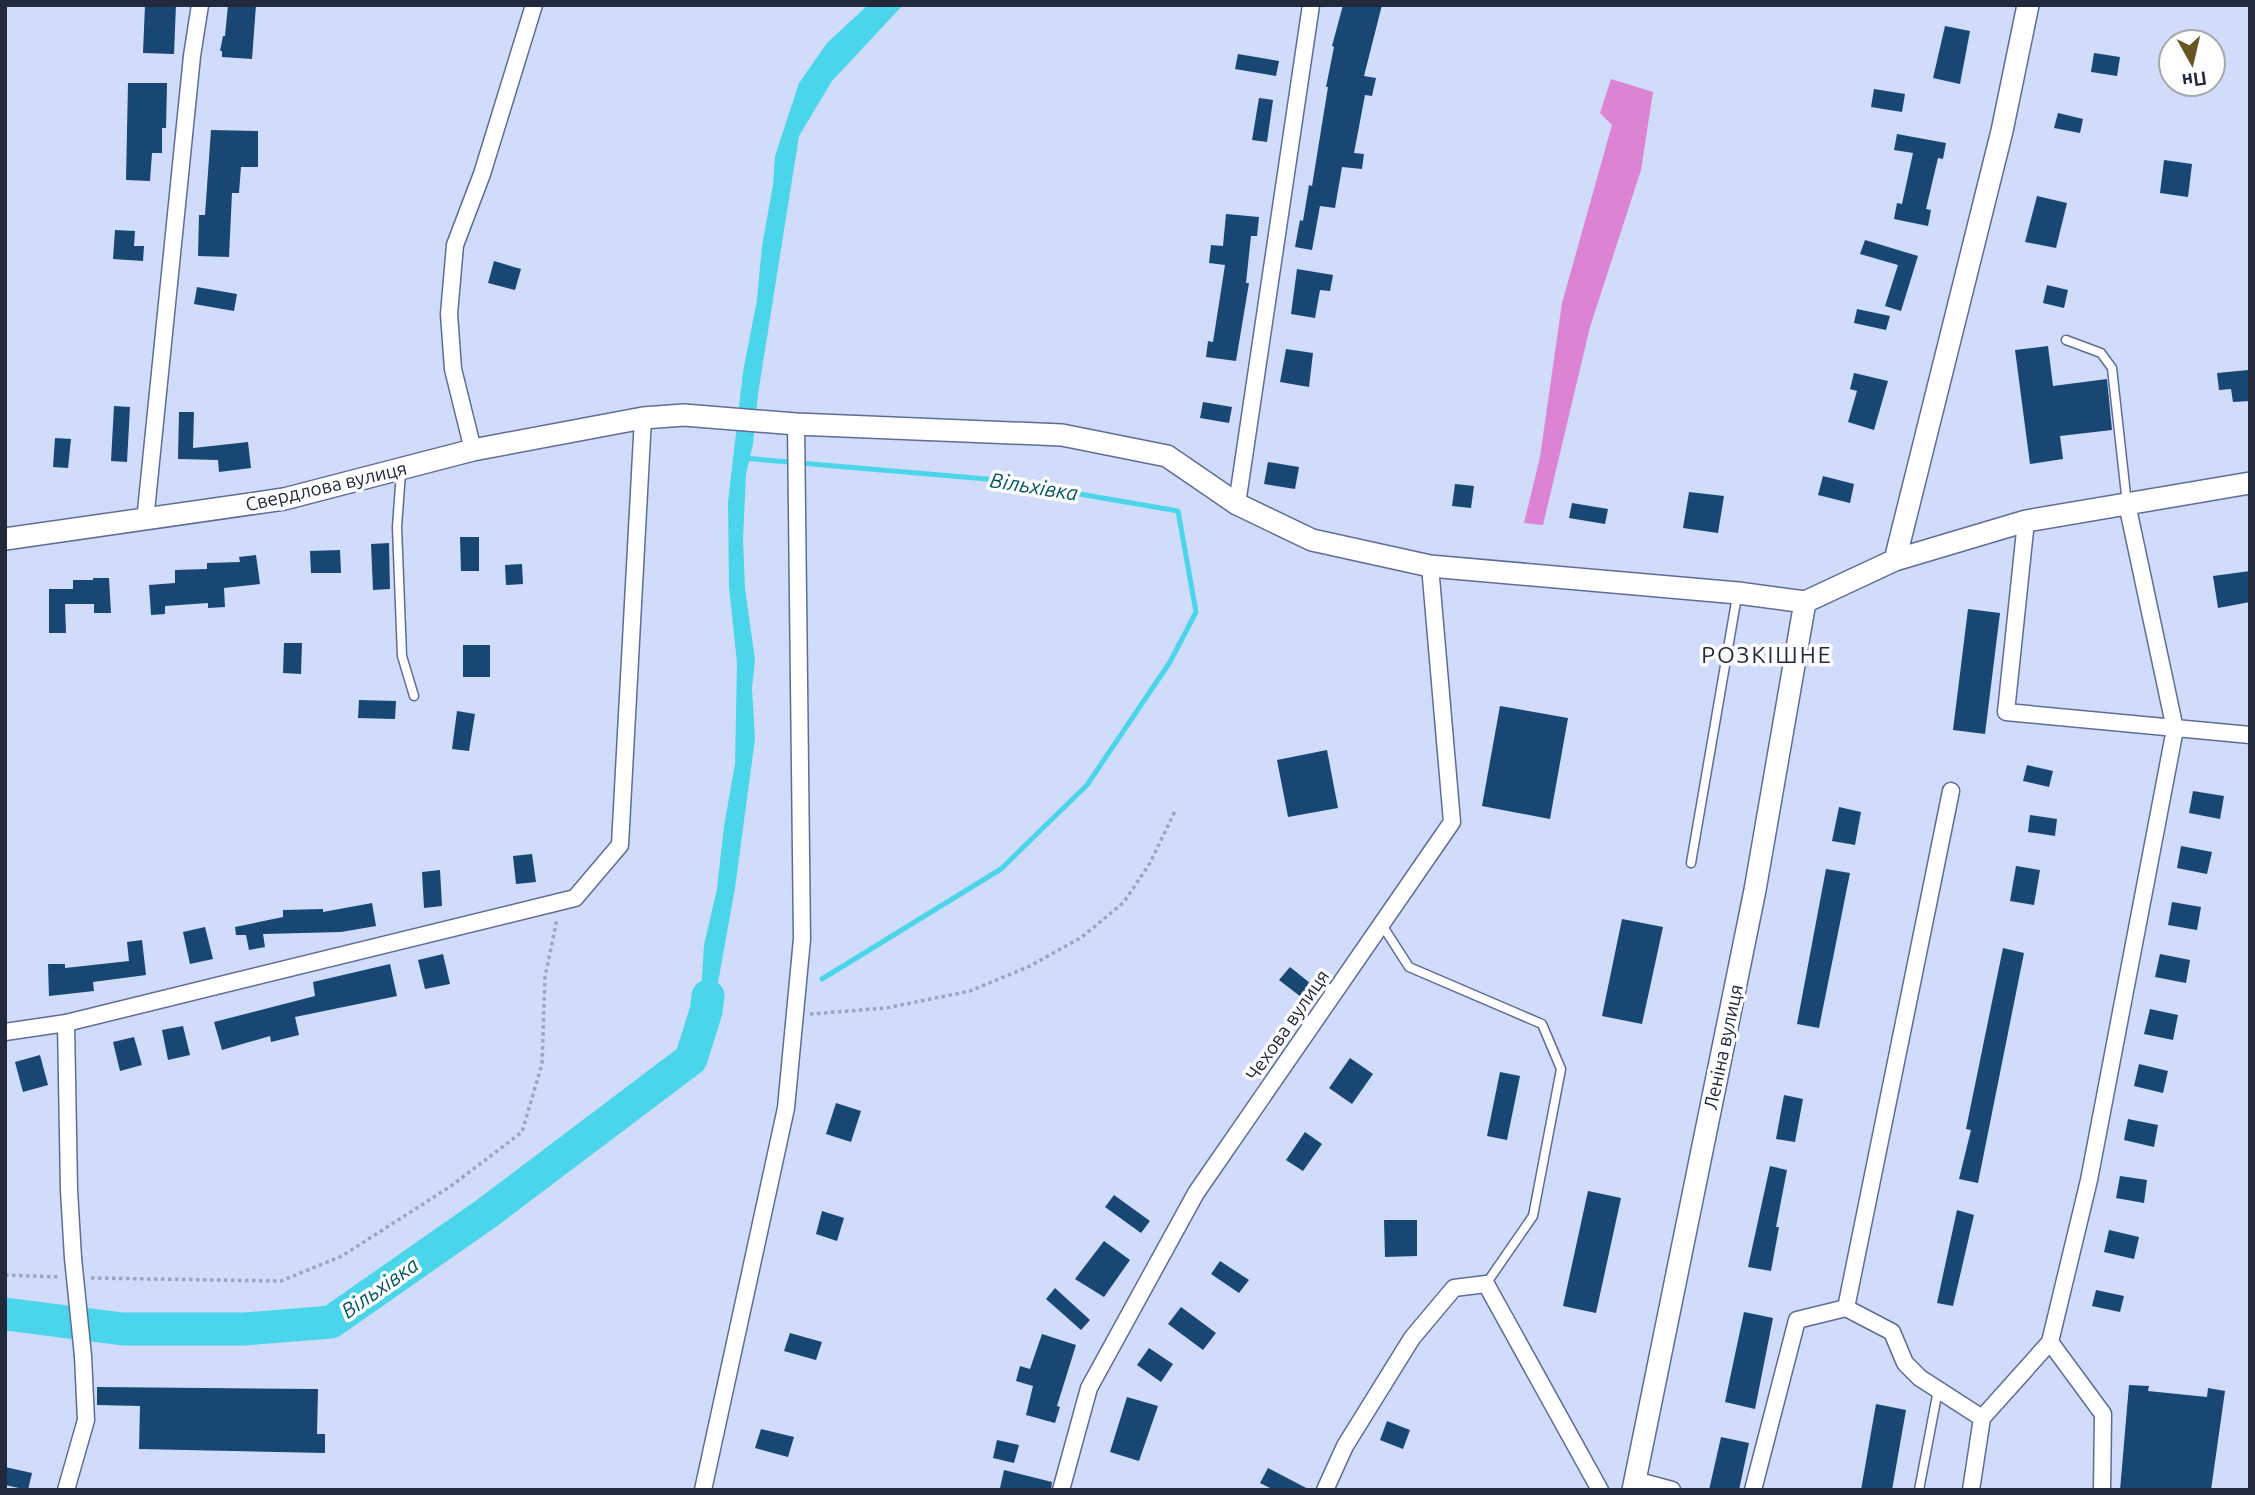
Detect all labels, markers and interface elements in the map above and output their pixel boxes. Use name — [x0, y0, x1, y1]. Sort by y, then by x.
north arrow — [2157, 28, 2227, 98]
text: Пн — [2180, 67, 2208, 92]
street label: Свердлова вулиця — [243, 457, 409, 515]
water label: Вільхівка — [988, 467, 1080, 505]
district label: РОЗКІШНЕ — [1701, 642, 1833, 667]
street label: Чехова вулиця — [1241, 965, 1333, 1085]
street label: Леніна вулиця — [1699, 982, 1747, 1112]
water label: Вільхівка — [336, 1252, 423, 1322]

